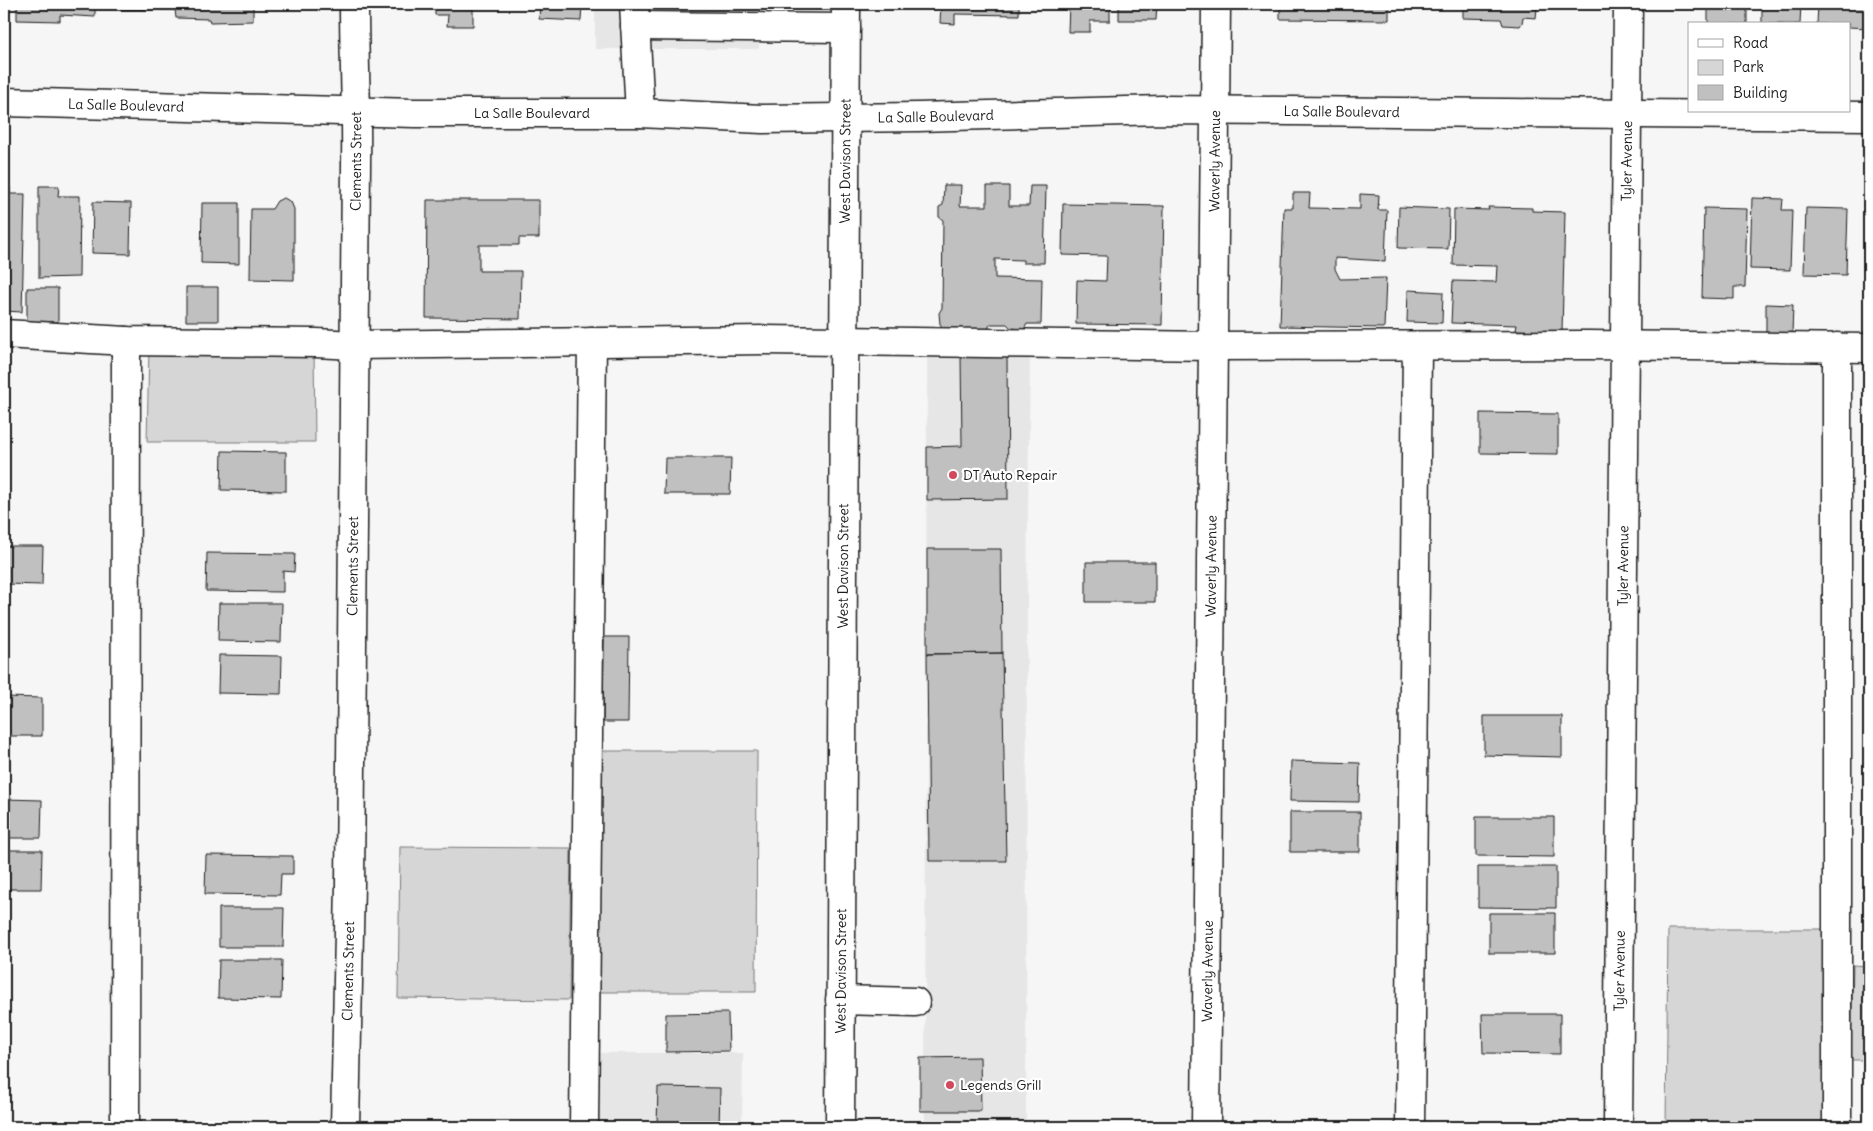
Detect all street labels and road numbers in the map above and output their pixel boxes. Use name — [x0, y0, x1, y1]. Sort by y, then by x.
street label: La Salle Boulevard — [68, 95, 184, 116]
street label: West Davison Street — [836, 98, 854, 224]
street label: La Salle Boulevard — [1283, 102, 1400, 121]
street label: La Salle Boulevard — [474, 104, 590, 122]
street label: La Salle Boulevard — [877, 106, 994, 127]
street label: Waverly Avenue — [1205, 110, 1224, 212]
street label: Clements Street — [347, 111, 365, 211]
street label: Tyler Avenue — [1617, 120, 1636, 202]
street label: West Davison Street — [834, 503, 852, 629]
street label: Waverly Avenue — [1202, 515, 1220, 617]
street label: Clements Street — [343, 516, 362, 616]
street label: Tyler Avenue — [1614, 525, 1632, 607]
street label: West Davison Street — [831, 908, 850, 1034]
street label: Waverly Avenue — [1198, 920, 1217, 1022]
street label: Clements Street — [338, 921, 358, 1021]
street label: Tyler Avenue — [1610, 930, 1629, 1012]

